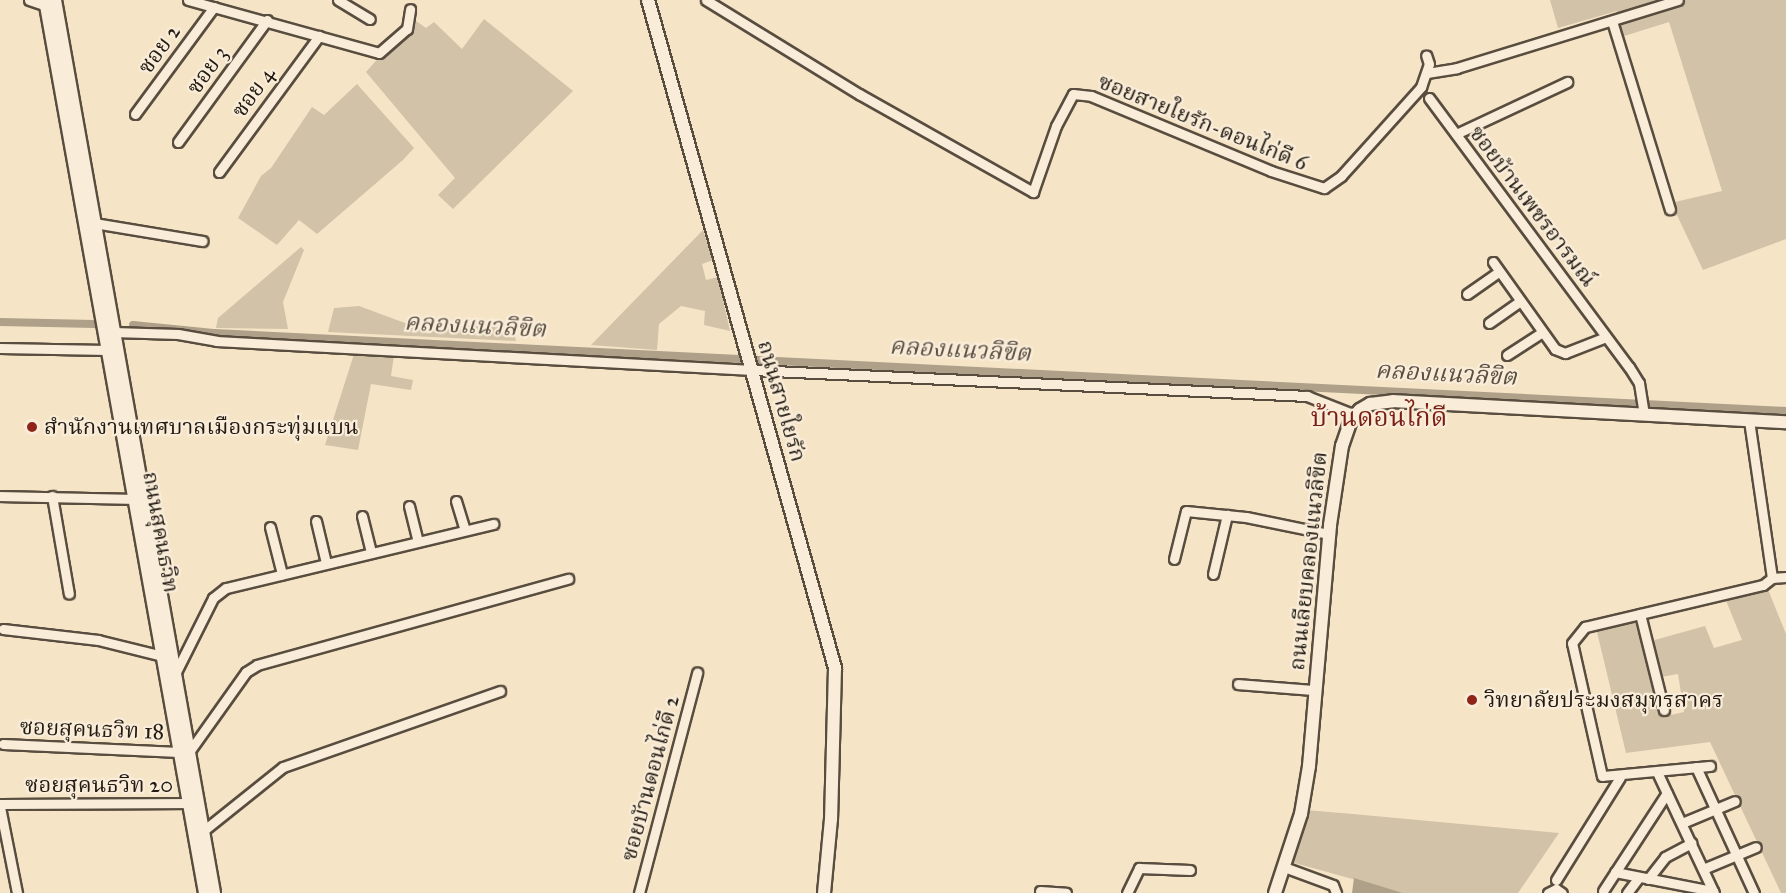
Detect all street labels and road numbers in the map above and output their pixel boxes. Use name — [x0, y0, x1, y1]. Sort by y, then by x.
street label: ซอย 2 — [132, 19, 186, 79]
street label: ซอย 3 — [181, 41, 233, 99]
street label: ซอย 4 — [226, 61, 280, 123]
street label: ซอยสายใยรัก-ดอนไก่ดี 6 — [1094, 68, 1312, 176]
street label: ซอยบ้านเพชรอารมณ์ — [1464, 120, 1602, 292]
street label: ถนนสายใยรัก — [752, 337, 812, 465]
street label: ถนนเลียบคลองแนวลิขิต — [1283, 450, 1333, 672]
street label: ถนนสุคนธวิท — [137, 469, 185, 595]
street label: ซอยบัานดอนไก่ดี 2 — [615, 692, 685, 864]
street label: ซอยสุคนธวิท 18 — [19, 713, 165, 745]
street label: ซอยสุคนธวิท 20 — [25, 772, 173, 798]

